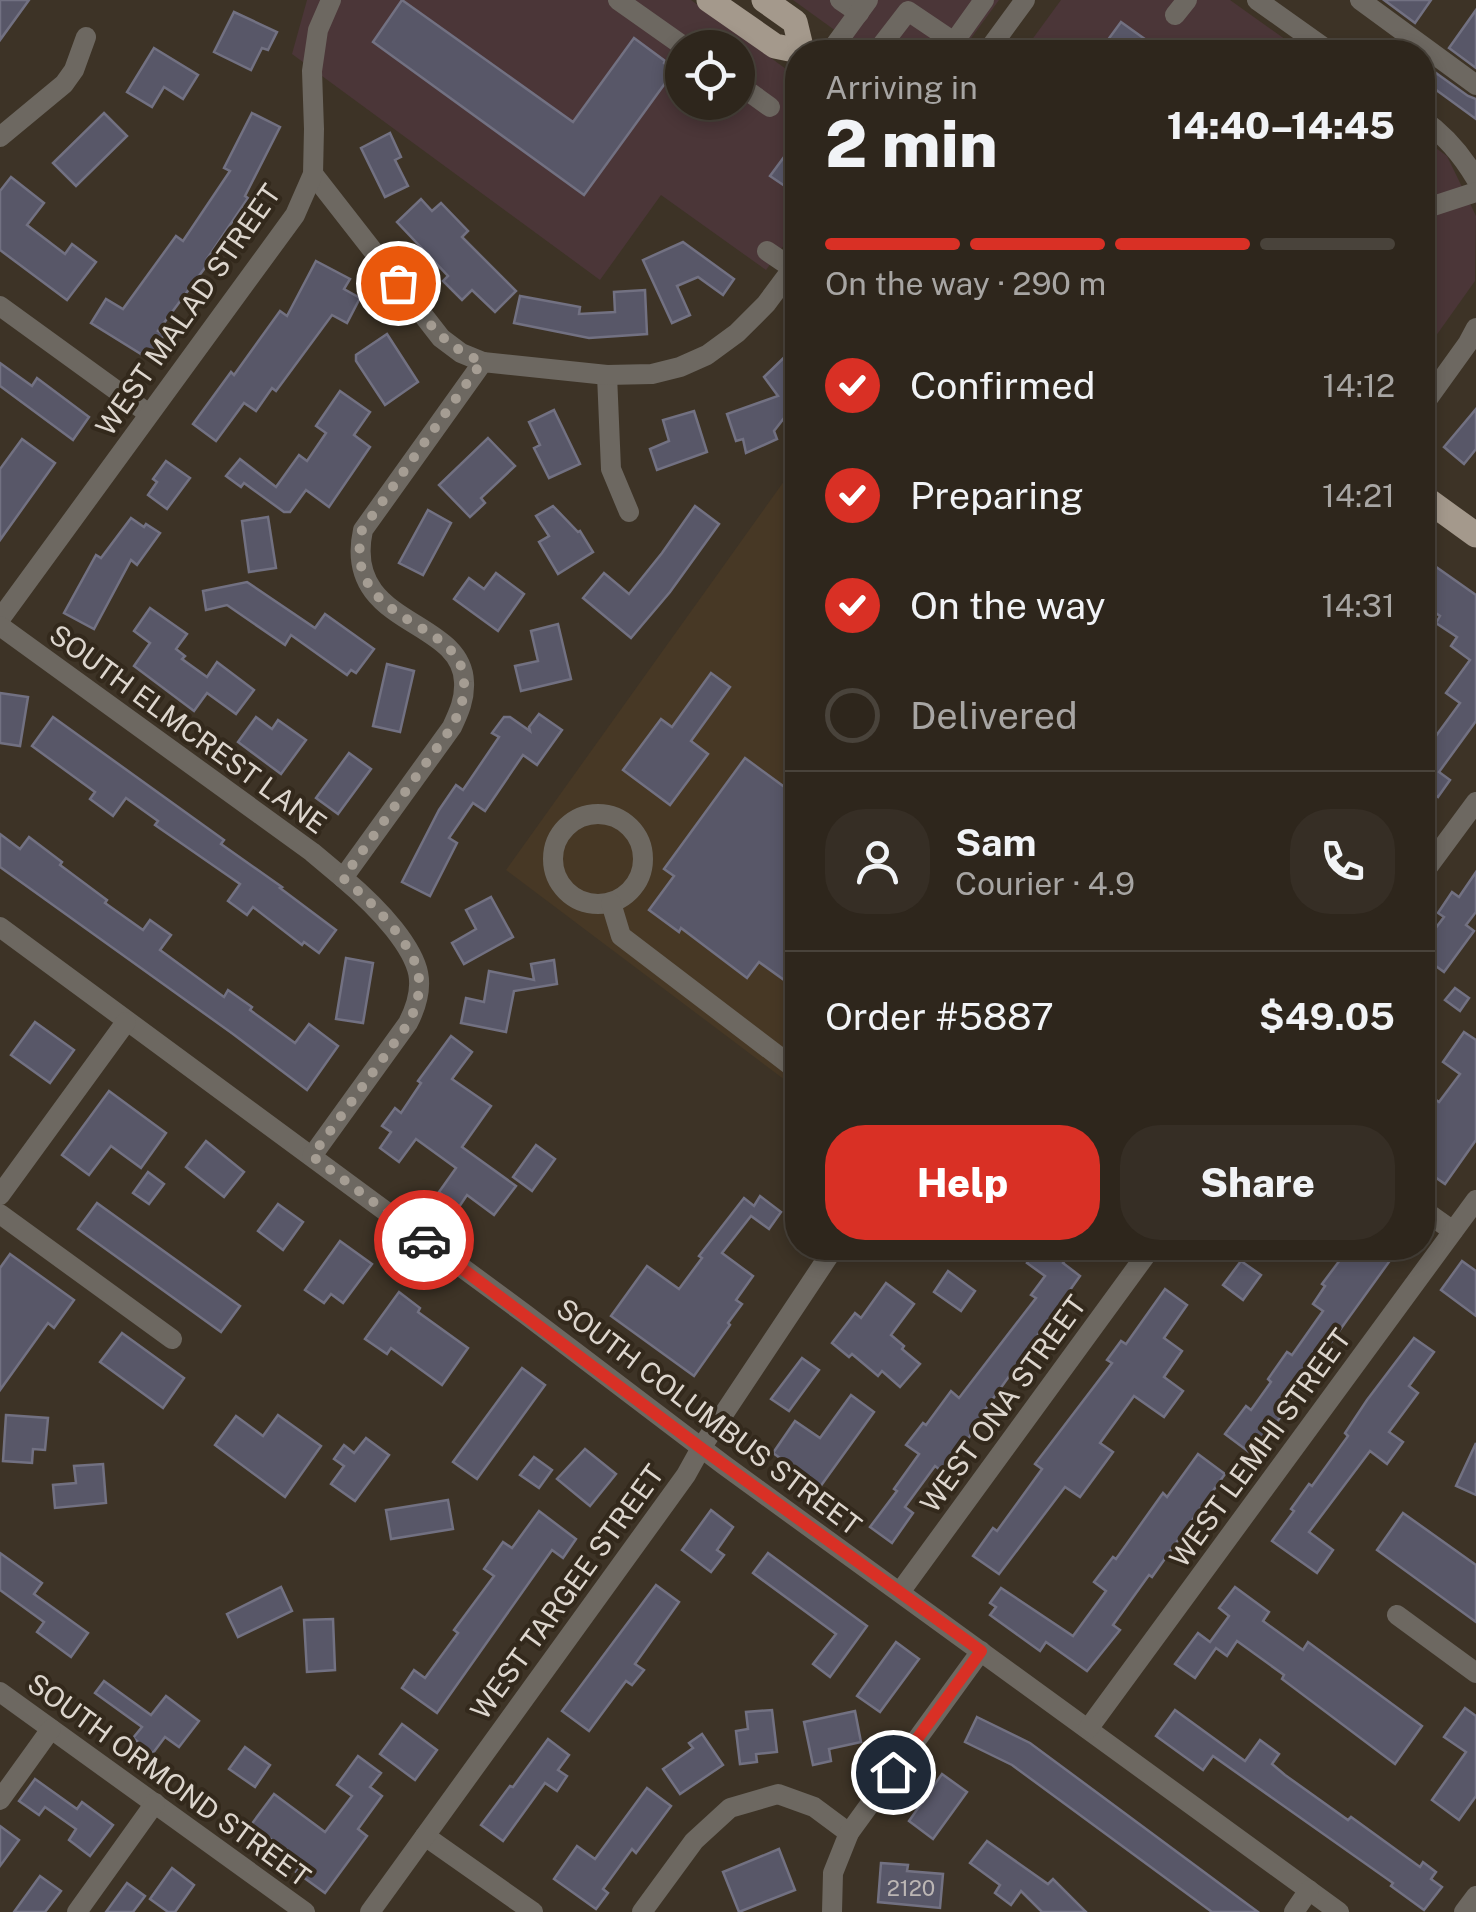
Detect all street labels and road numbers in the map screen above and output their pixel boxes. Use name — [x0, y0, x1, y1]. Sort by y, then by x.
street label: WEST MALAD STREET — [88, 178, 287, 442]
street label: SOUTH ELMCREST LANE — [44, 617, 333, 840]
street label: WEST ONA STREET — [913, 1289, 1092, 1519]
street label: SOUTH COLUMBUS STREET — [551, 1291, 868, 1542]
street label: WEST LEMHI STREET — [1162, 1322, 1357, 1573]
street label: WEST TARGEE STREET — [463, 1458, 670, 1725]
street label: SOUTH ORMOND STREET — [22, 1666, 317, 1893]

